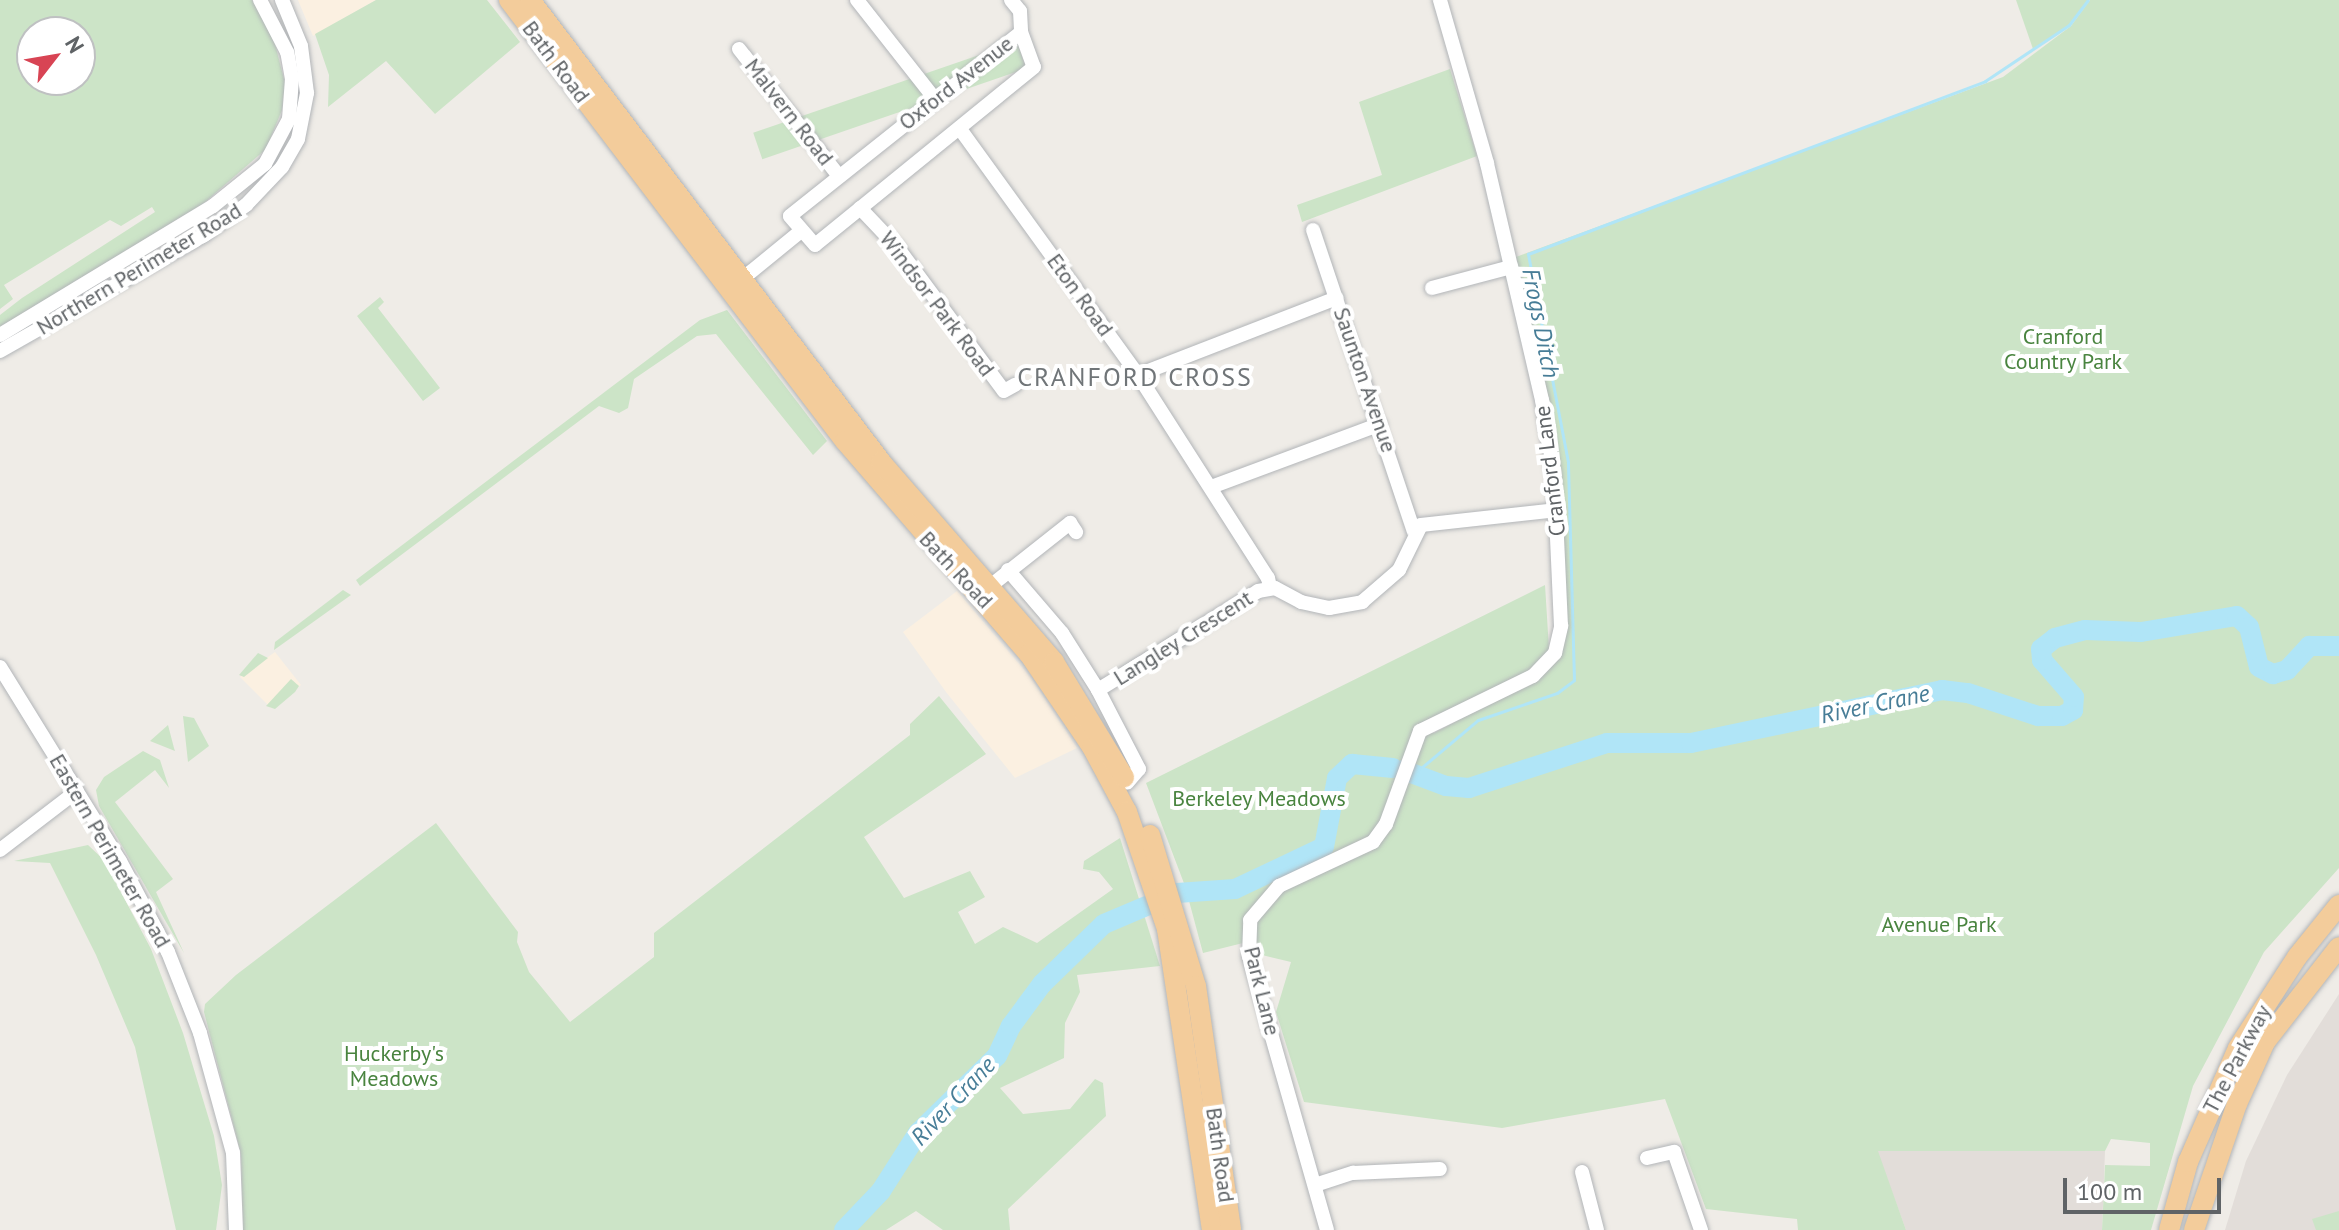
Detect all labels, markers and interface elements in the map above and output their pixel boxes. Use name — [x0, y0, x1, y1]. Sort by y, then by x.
north arrow — [16, 16, 96, 96]
street label: Bath Road — [517, 16, 595, 108]
street label: Oxford Avenue — [893, 30, 1019, 136]
text: N — [59, 31, 91, 58]
street label: Malvern Road — [739, 53, 839, 171]
street label: Northern Perimeter Road — [32, 197, 246, 341]
street label: Windsor Park Road — [874, 226, 1000, 382]
street label: Eton Road — [1041, 249, 1119, 341]
water label: Frogs Ditch — [1516, 266, 1566, 380]
street label: Saunton Avenue — [1328, 304, 1402, 456]
park label: Cranford Country Park — [2004, 323, 2122, 374]
district label: CRANFORD CROSS — [1017, 361, 1253, 393]
street label: Cranford Lane — [1529, 404, 1571, 538]
street label: Bath Road — [914, 526, 998, 614]
street label: Langley Crescent — [1109, 585, 1257, 691]
water label: River Crane — [1818, 678, 1932, 730]
street label: Eastern Perimeter Road — [44, 749, 176, 953]
park label: Berkeley Meadows — [1172, 786, 1346, 812]
park label: Avenue Park — [1881, 912, 1997, 938]
street label: Park Lane — [1238, 943, 1286, 1039]
street label: The Parkway — [2197, 1000, 2277, 1118]
park label: Huckerby's Meadows — [344, 1040, 444, 1092]
water label: River Crane — [905, 1051, 1001, 1151]
street label: Bath Road — [1200, 1106, 1240, 1204]
scale bar — [2067, 1162, 2225, 1212]
text: 100 m — [2077, 1176, 2142, 1207]

